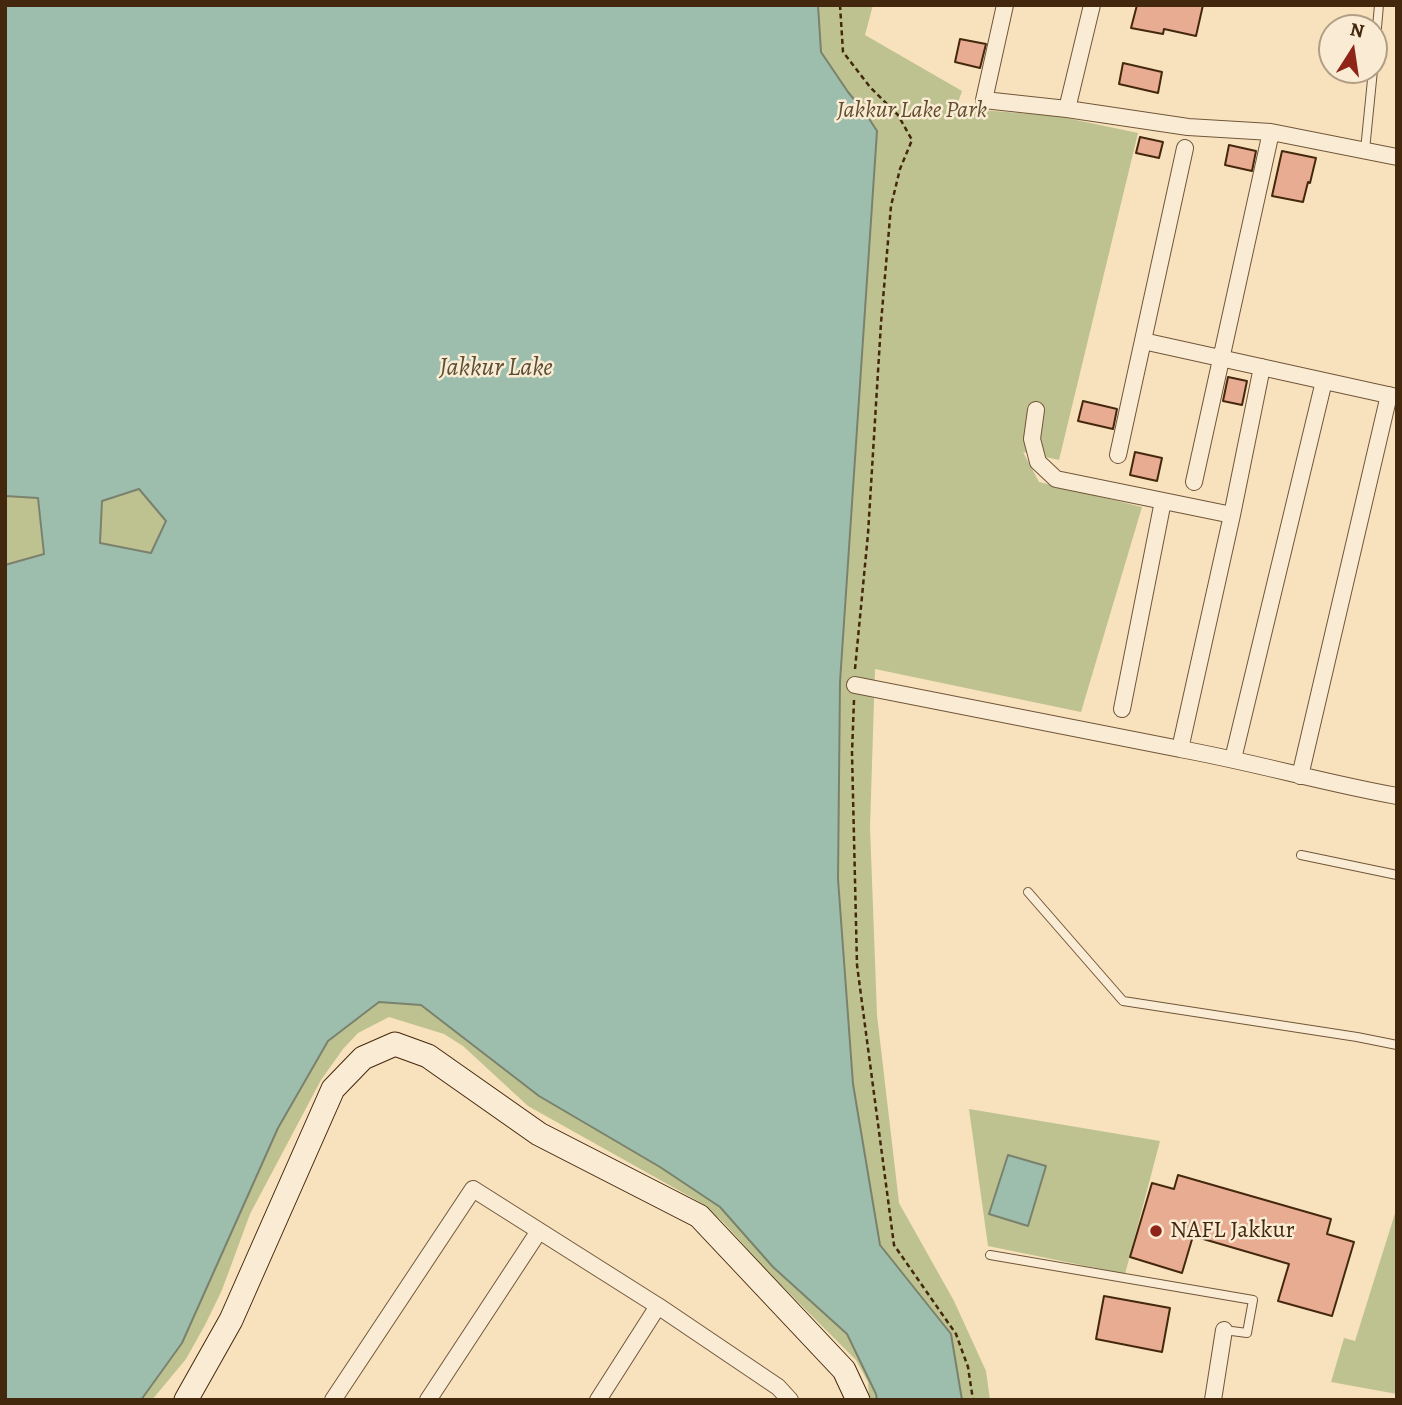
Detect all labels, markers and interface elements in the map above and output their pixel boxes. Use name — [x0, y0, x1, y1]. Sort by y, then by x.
north arrow — [1318, 14, 1388, 84]
text: N — [1347, 16, 1366, 45]
park label: Jakkur Lake Park — [837, 97, 987, 125]
water label: Jakkur Lake — [439, 353, 553, 385]
place label: NAFL Jakkur — [1170, 1217, 1295, 1245]
marker: NAFL Jakkur — [1148, 1223, 1164, 1239]

